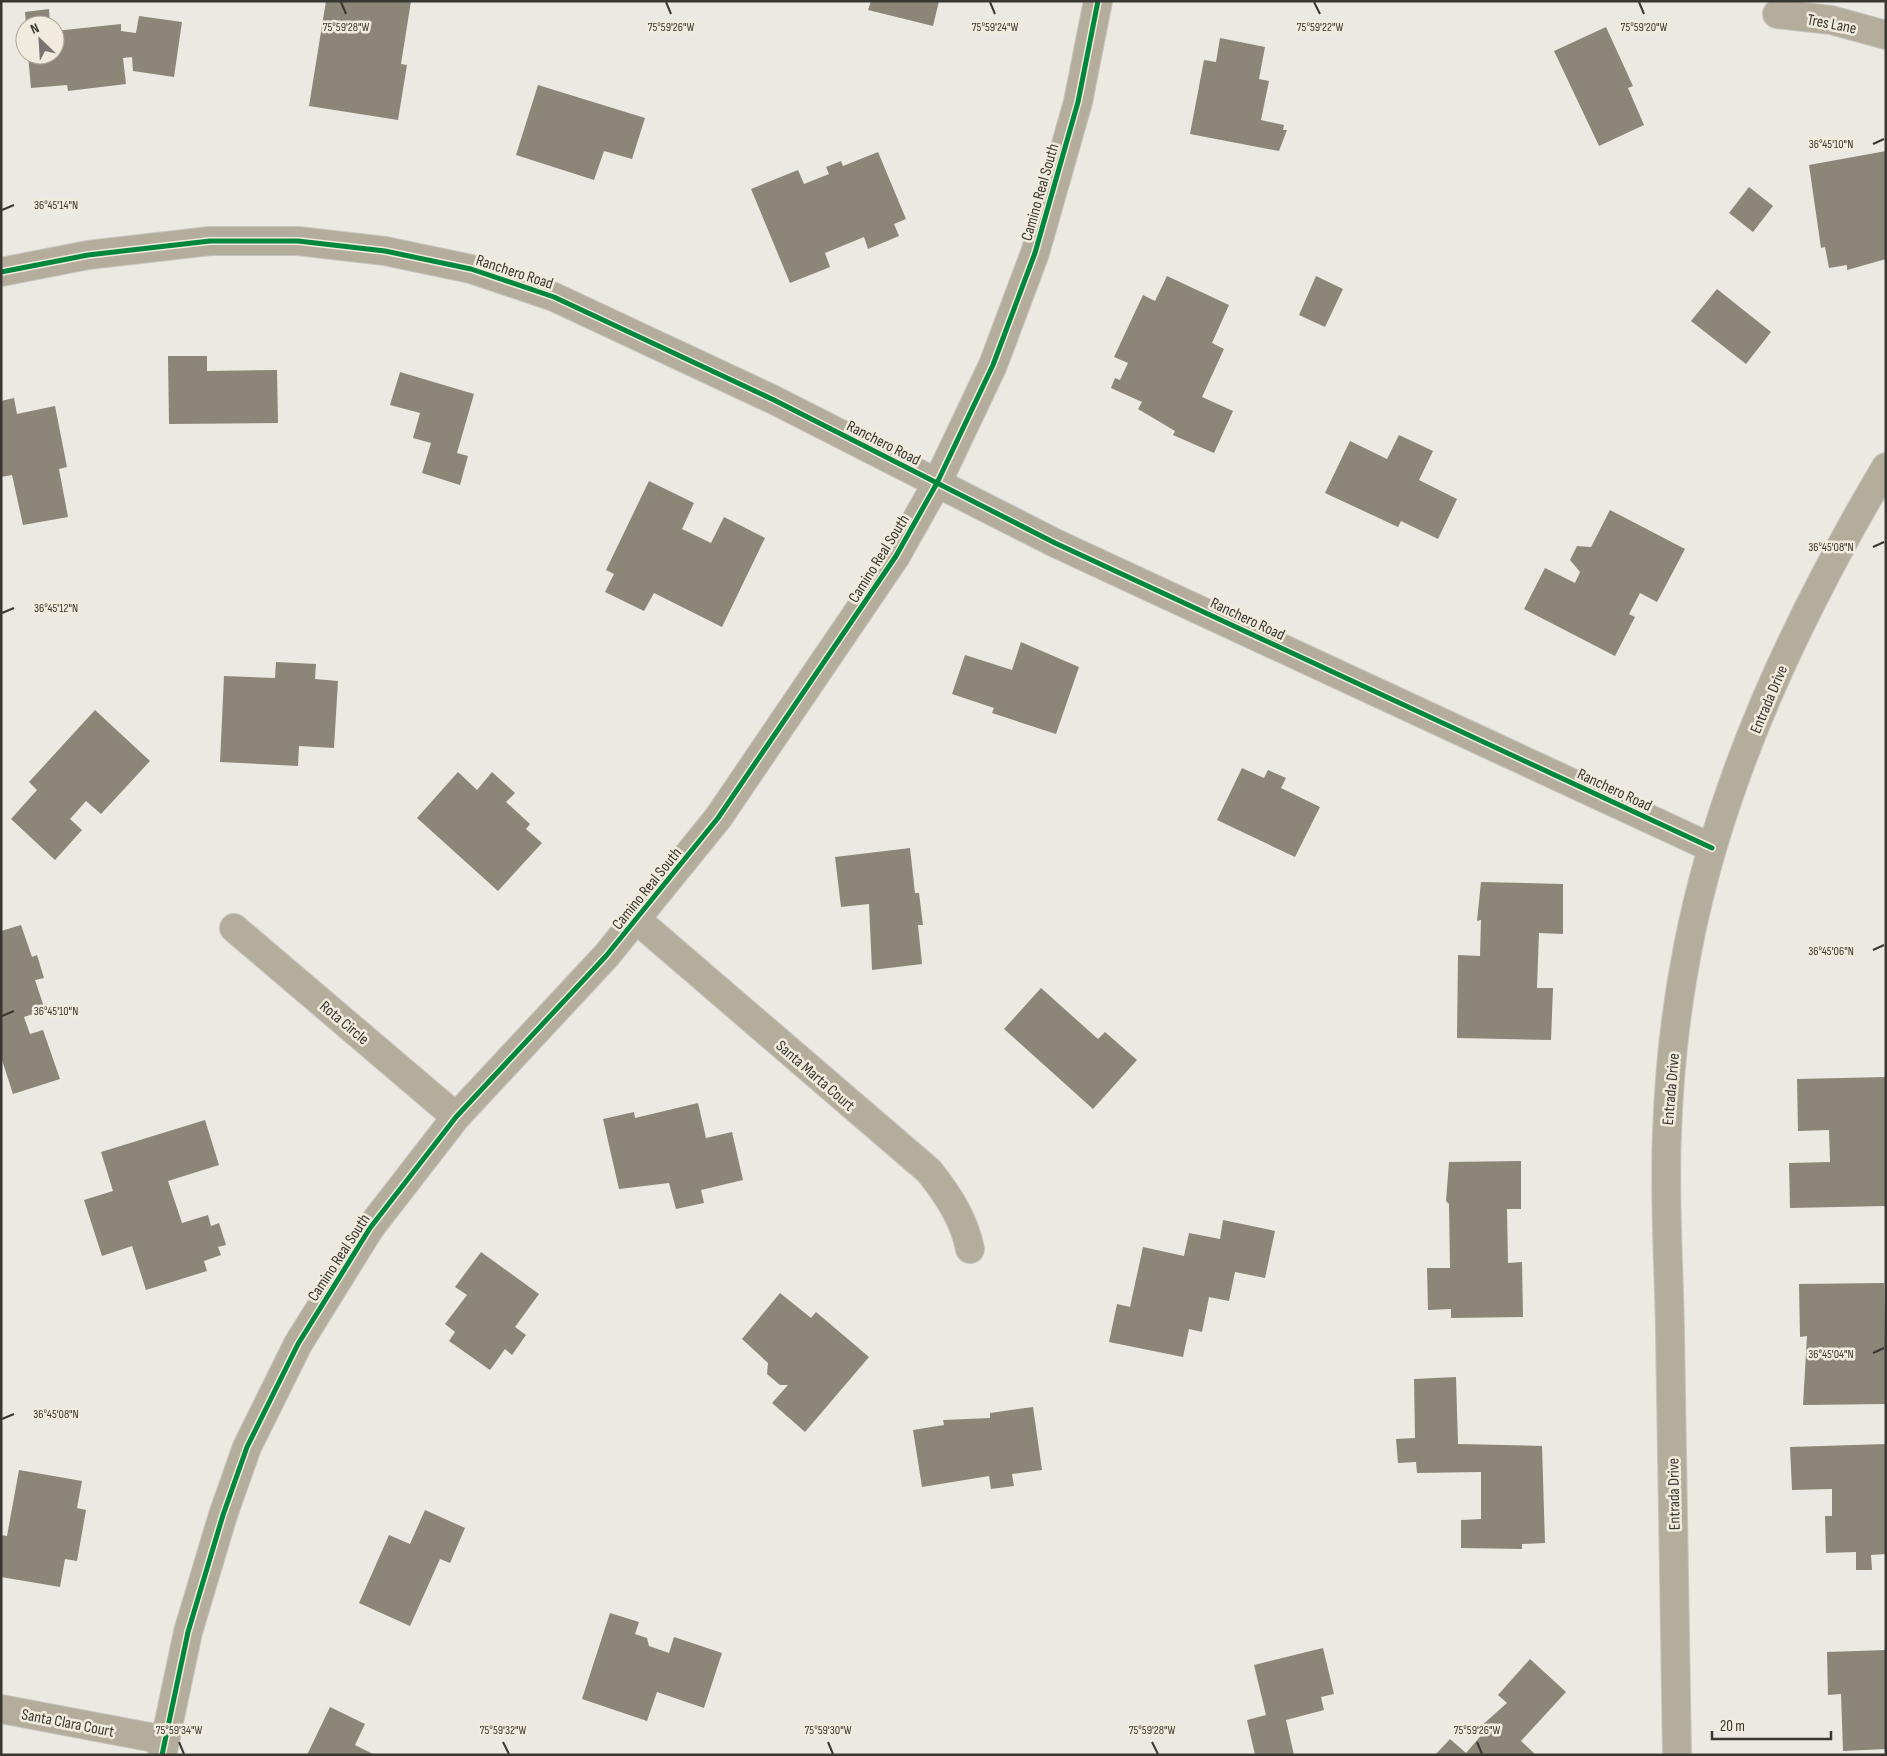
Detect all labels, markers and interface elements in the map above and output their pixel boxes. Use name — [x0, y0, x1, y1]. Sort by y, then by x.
street label: Tres Lane — [1805, 10, 1858, 39]
north arrow — [15, 15, 65, 65]
text: N — [28, 19, 42, 38]
text: 75°59'28"W — [323, 20, 369, 35]
text: 75°59'26"W — [648, 20, 695, 35]
text: 75°59'24"W — [972, 20, 1018, 35]
text: 75°59'22"W — [1297, 20, 1343, 35]
text: 75°59'20"W — [1621, 20, 1668, 35]
text: 36°45'10"N — [1809, 137, 1853, 152]
street label: Camino Real South — [1018, 142, 1063, 243]
text: 36°45'14"N — [34, 198, 78, 213]
street label: Ranchero Road — [474, 251, 556, 294]
street label: Ranchero Road — [843, 417, 923, 470]
street label: Camino Real South — [845, 511, 914, 606]
text: 36°45'08"N — [1808, 540, 1854, 555]
street label: Ranchero Road — [1207, 594, 1288, 645]
text: 36°45'12"N — [34, 601, 78, 616]
street label: Entrada Drive — [1747, 663, 1792, 737]
street label: Ranchero Road — [1574, 765, 1655, 816]
street label: Camino Real South — [608, 844, 686, 934]
text: 36°45'06"N — [1808, 944, 1854, 959]
street label: Rota Circle — [316, 997, 372, 1049]
text: 36°45'10"N — [34, 1004, 78, 1019]
street label: Santa Marta Court — [772, 1037, 858, 1116]
street label: Entrada Drive — [1659, 1052, 1684, 1126]
street label: Camino Real South — [304, 1211, 374, 1305]
text: 36°45'04"N — [1808, 1347, 1854, 1362]
text: 36°45'08"N — [33, 1407, 79, 1422]
street label: Entrada Drive — [1664, 1458, 1685, 1530]
street label: Santa Clara Court — [20, 1705, 116, 1742]
scale bar — [1712, 1708, 1831, 1740]
text: 20 m — [1720, 1717, 1745, 1736]
text: 75°59'34"W — [156, 1723, 202, 1738]
text: 75°59'32"W — [480, 1723, 526, 1738]
text: 75°59'30"W — [805, 1723, 852, 1738]
text: 75°59'28"W — [1129, 1723, 1176, 1738]
text: 75°59'26"W — [1454, 1723, 1501, 1738]

